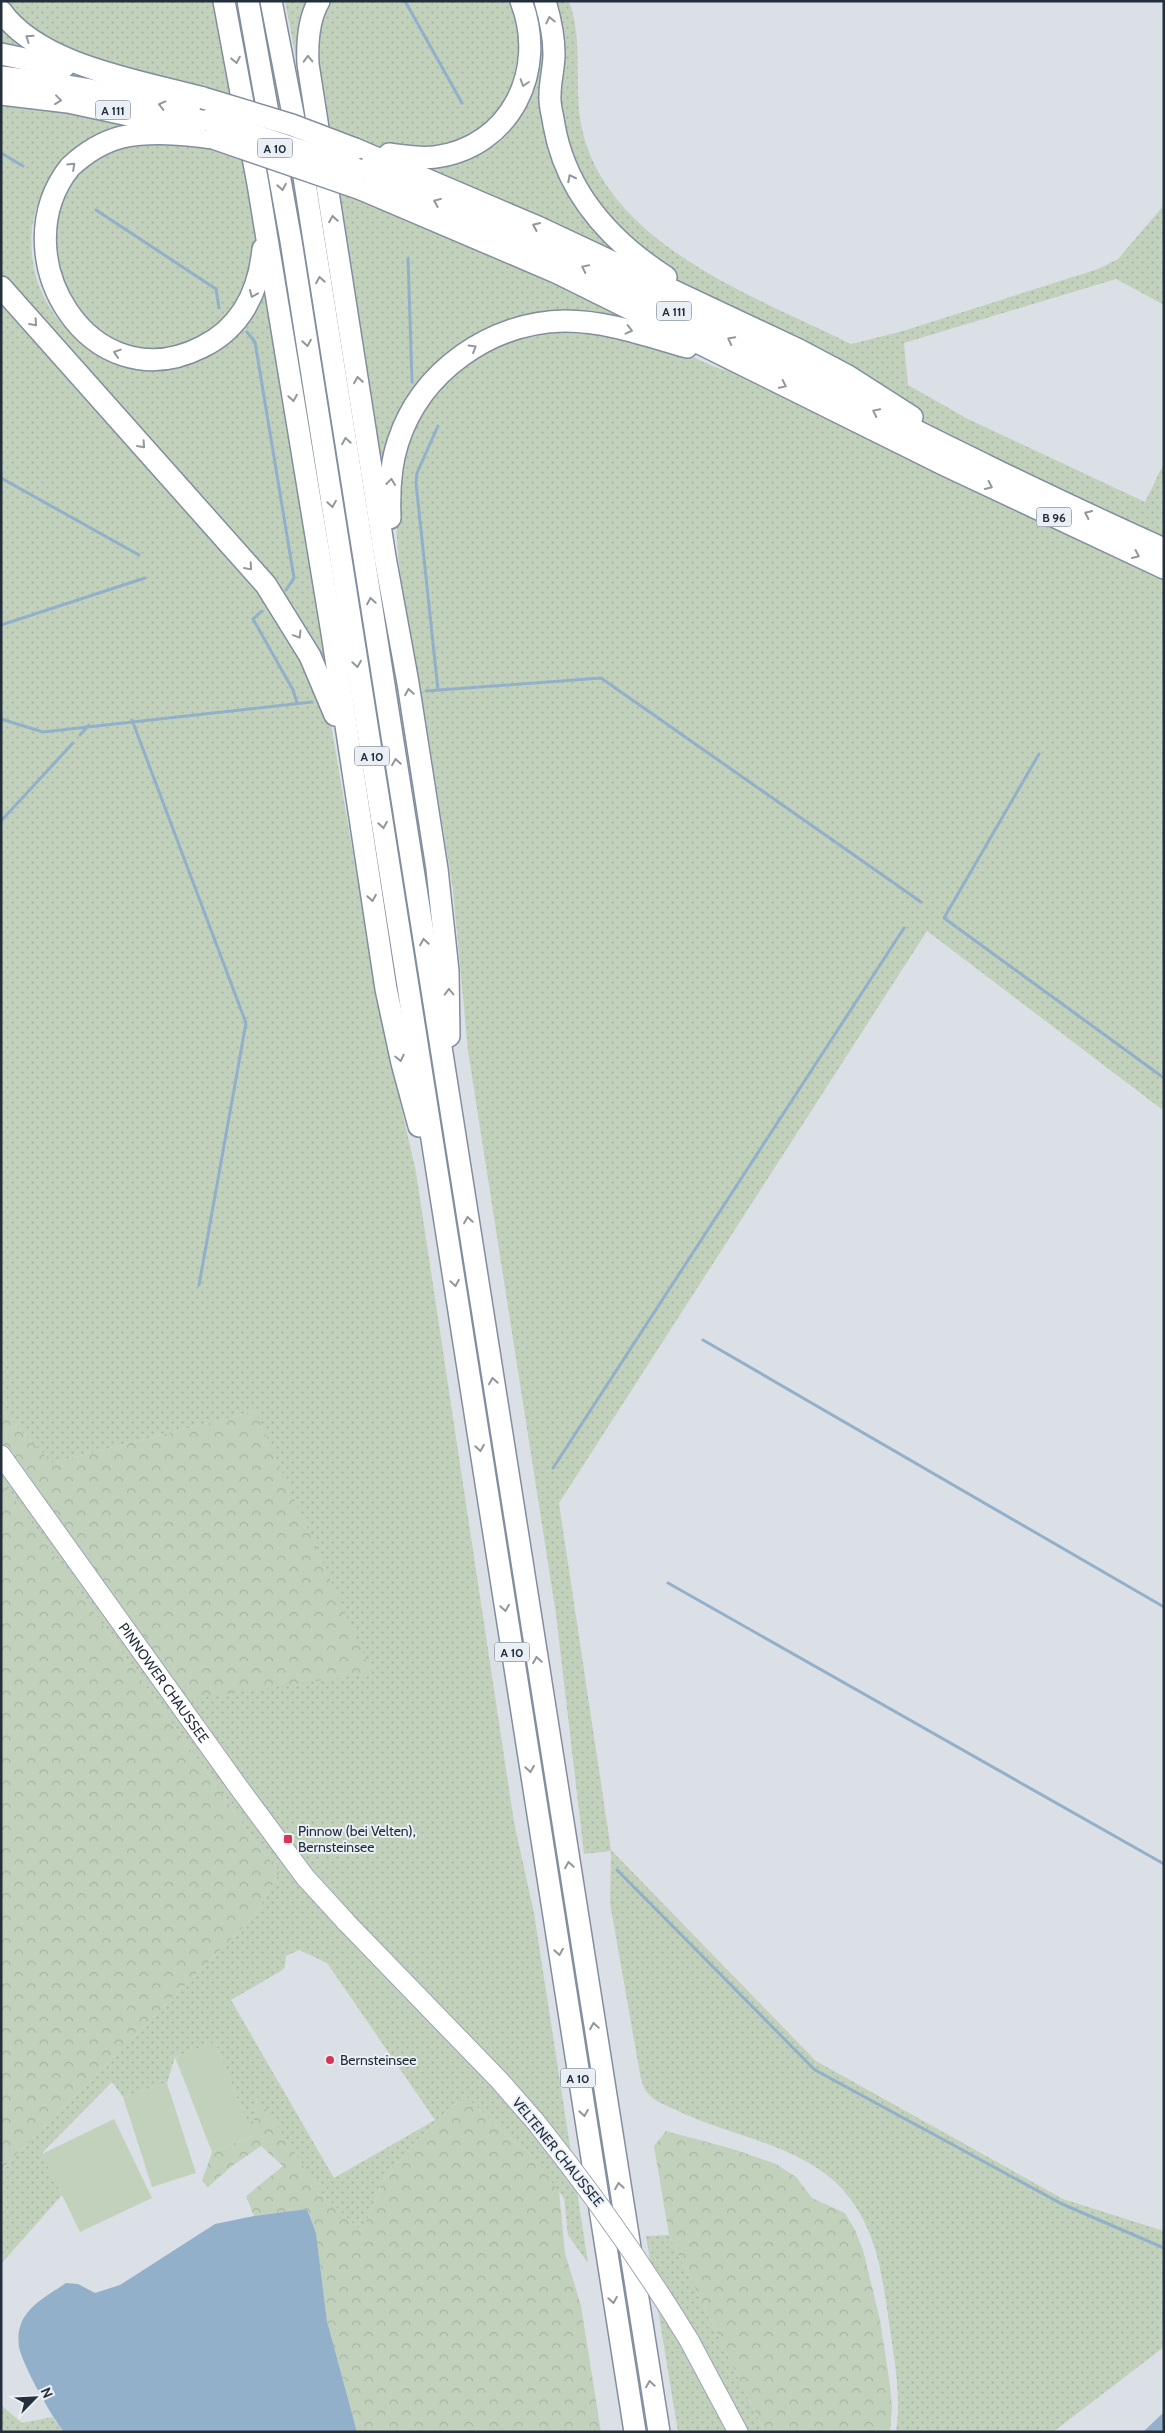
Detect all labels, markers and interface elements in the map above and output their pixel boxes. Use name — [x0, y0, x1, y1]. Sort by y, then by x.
one-way arrow — [545, 15, 556, 24]
one-way arrow — [25, 35, 34, 44]
one-way arrow — [302, 54, 313, 62]
one-way arrow — [230, 55, 240, 64]
one-way arrow — [520, 78, 530, 87]
one-way arrow — [54, 95, 63, 105]
road number: A 111 — [96, 100, 130, 120]
one-way arrow — [158, 100, 167, 111]
road number: A 10 — [258, 138, 292, 158]
one-way arrow — [66, 163, 75, 172]
one-way arrow — [567, 175, 577, 184]
one-way arrow — [277, 183, 287, 191]
one-way arrow — [433, 198, 442, 208]
one-way arrow — [328, 215, 338, 224]
one-way arrow — [532, 222, 541, 233]
one-way arrow — [581, 264, 590, 274]
one-way arrow — [316, 276, 326, 285]
one-way arrow — [248, 289, 259, 298]
road number: A 111 — [656, 302, 692, 321]
one-way arrow — [28, 318, 37, 327]
one-way arrow — [624, 324, 633, 335]
one-way arrow — [727, 336, 736, 346]
one-way arrow — [301, 340, 312, 348]
one-way arrow — [467, 345, 476, 355]
one-way arrow — [114, 349, 122, 359]
one-way arrow — [353, 375, 363, 384]
one-way arrow — [778, 378, 787, 389]
one-way arrow — [288, 394, 298, 402]
one-way arrow — [872, 408, 881, 418]
one-way arrow — [342, 436, 352, 445]
one-way arrow — [136, 439, 145, 448]
one-way arrow — [385, 477, 396, 485]
one-way arrow — [984, 479, 993, 490]
one-way arrow — [326, 500, 337, 508]
road number: B 96 — [1036, 508, 1072, 526]
one-way arrow — [1084, 510, 1093, 521]
one-way arrow — [1131, 549, 1140, 560]
one-way arrow — [243, 561, 252, 570]
one-way arrow — [366, 597, 376, 606]
one-way arrow — [292, 629, 302, 638]
one-way arrow — [352, 660, 362, 669]
one-way arrow — [405, 688, 415, 697]
road number: A 10 — [354, 746, 390, 766]
one-way arrow — [391, 758, 401, 766]
one-way arrow — [377, 821, 387, 829]
one-way arrow — [366, 894, 377, 902]
one-way arrow — [419, 937, 430, 945]
one-way arrow — [444, 988, 454, 996]
one-way arrow — [394, 1053, 405, 1062]
one-way arrow — [463, 1216, 473, 1225]
one-way arrow — [449, 1279, 460, 1287]
one-way arrow — [489, 1377, 499, 1385]
one-way arrow — [475, 1443, 485, 1452]
one-way arrow — [500, 1604, 510, 1613]
street label: PINNOWER CHAUSSEE — [115, 1619, 213, 1747]
road number: A 10 — [494, 1642, 530, 1661]
one-way arrow — [532, 1655, 542, 1664]
one-way arrow — [525, 1764, 535, 1773]
place label: Pinnow (bei Velten), Bernsteinsee — [298, 1822, 416, 1856]
marker: Pinnow (bei Velten), Bernsteinsee — [282, 1833, 294, 1845]
one-way arrow — [564, 1861, 574, 1870]
one-way arrow — [553, 1948, 563, 1956]
one-way arrow — [589, 2021, 599, 2030]
place label: Bernsteinsee — [340, 2051, 416, 2069]
marker: Bernsteinsee — [324, 2054, 336, 2066]
road number: A 10 — [560, 2068, 596, 2088]
street label: VELTENER CHAUSSEE — [508, 2094, 608, 2211]
one-way arrow — [578, 2109, 589, 2117]
one-way arrow — [614, 2182, 625, 2190]
one-way arrow — [608, 2296, 618, 2304]
north arrow — [10, 2373, 60, 2423]
one-way arrow — [646, 2379, 656, 2388]
text: N — [37, 2385, 57, 2401]

